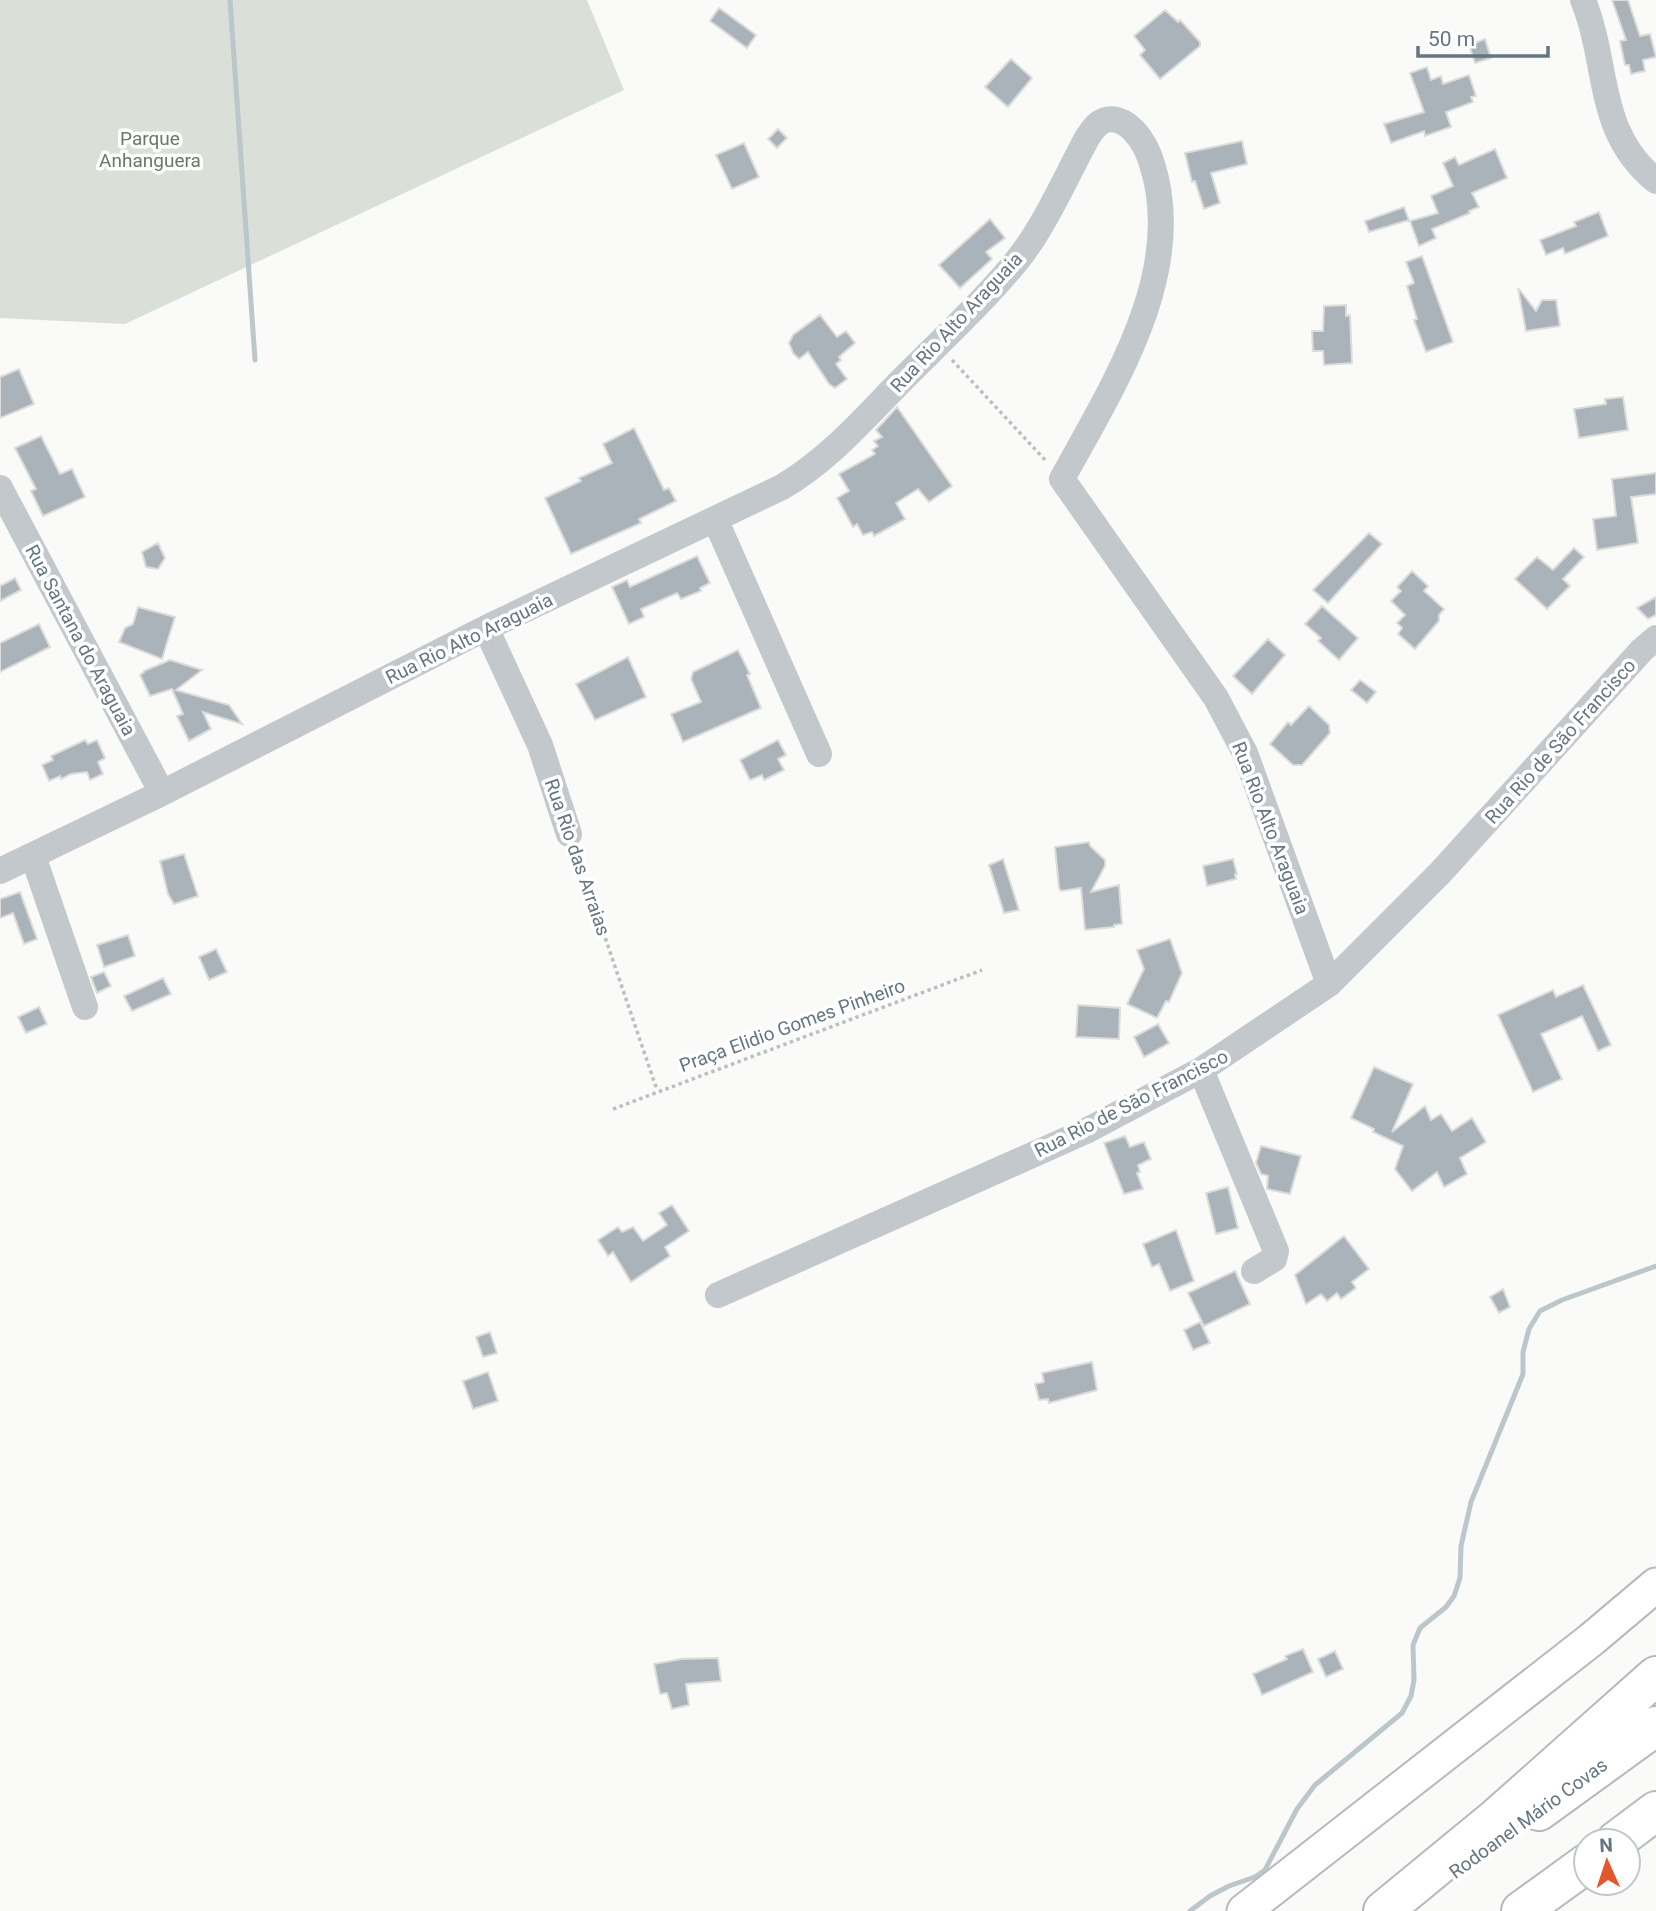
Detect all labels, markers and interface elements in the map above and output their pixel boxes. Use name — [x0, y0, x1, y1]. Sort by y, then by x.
scale bar — [1418, 14, 1548, 58]
text: 50 m — [1428, 27, 1475, 51]
park label: Parque Anhanguera — [99, 127, 201, 172]
street label: Rua Rio Alto Araguaia — [886, 248, 1027, 397]
street label: Rua Santana do Araguaia — [20, 541, 141, 740]
street label: Rua Rio Alto Araguaia — [382, 588, 556, 689]
street label: Rua Rio de São Francisco — [1480, 654, 1641, 829]
street label: Rua Rio Alto Araguaia — [1227, 739, 1314, 918]
street label: Rua Rio das Arraias — [540, 776, 615, 939]
street label: Praça Elidio Gomes Pinheiro — [676, 974, 908, 1077]
street label: Rua Rio de São Francisco — [1031, 1045, 1232, 1162]
street label: Rodoanel Mário Covas — [1445, 1753, 1612, 1884]
north arrow — [1572, 1827, 1642, 1897]
text: N — [1599, 1834, 1613, 1857]

